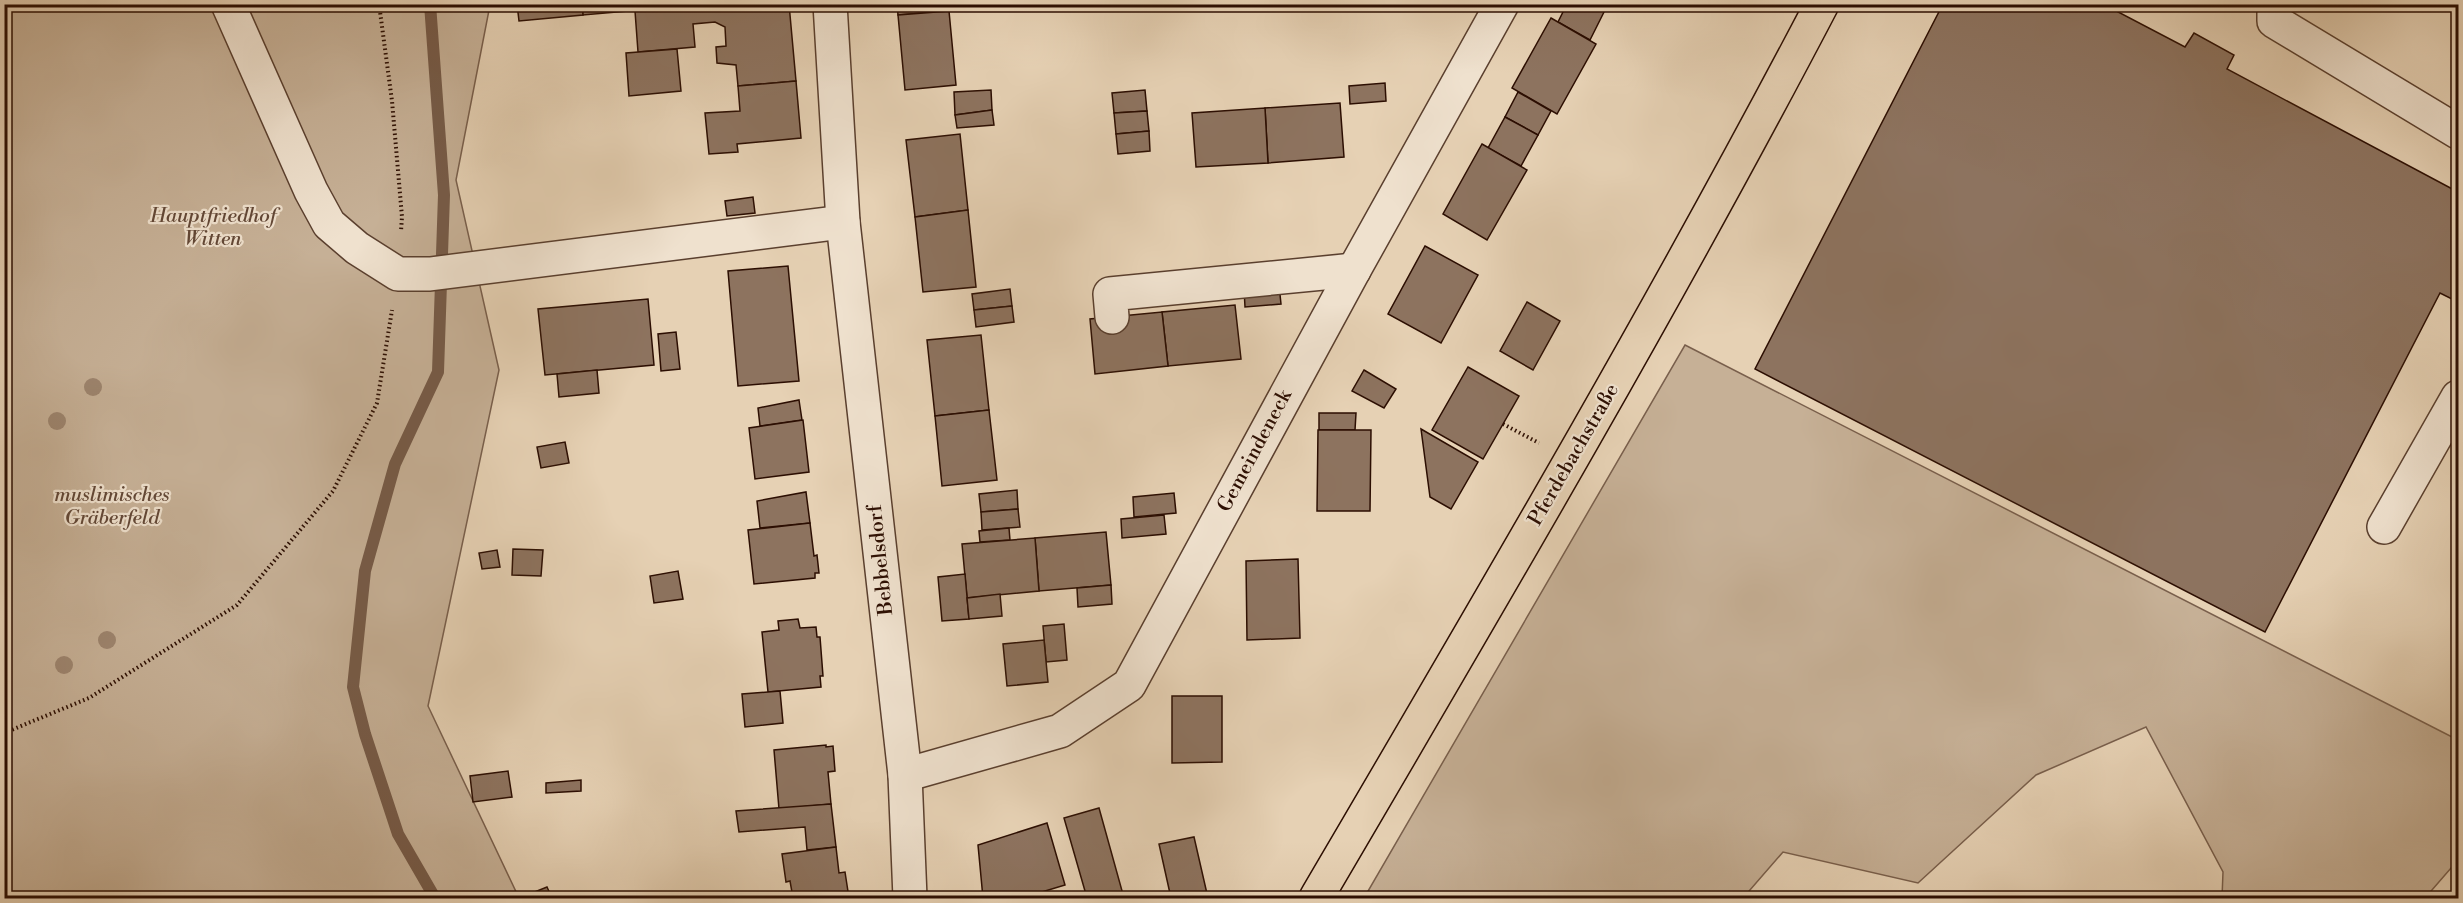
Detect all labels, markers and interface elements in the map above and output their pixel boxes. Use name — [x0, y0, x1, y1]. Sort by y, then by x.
park label: Hauptfriedhof Witten — [149, 204, 281, 252]
street label: Pferdebachstraße — [1523, 379, 1625, 531]
street label: Gemeindeneck — [1212, 384, 1298, 516]
park label: muslimisches Gräberfeld — [55, 483, 170, 531]
street label: Bebbelsdorf — [863, 503, 899, 617]

